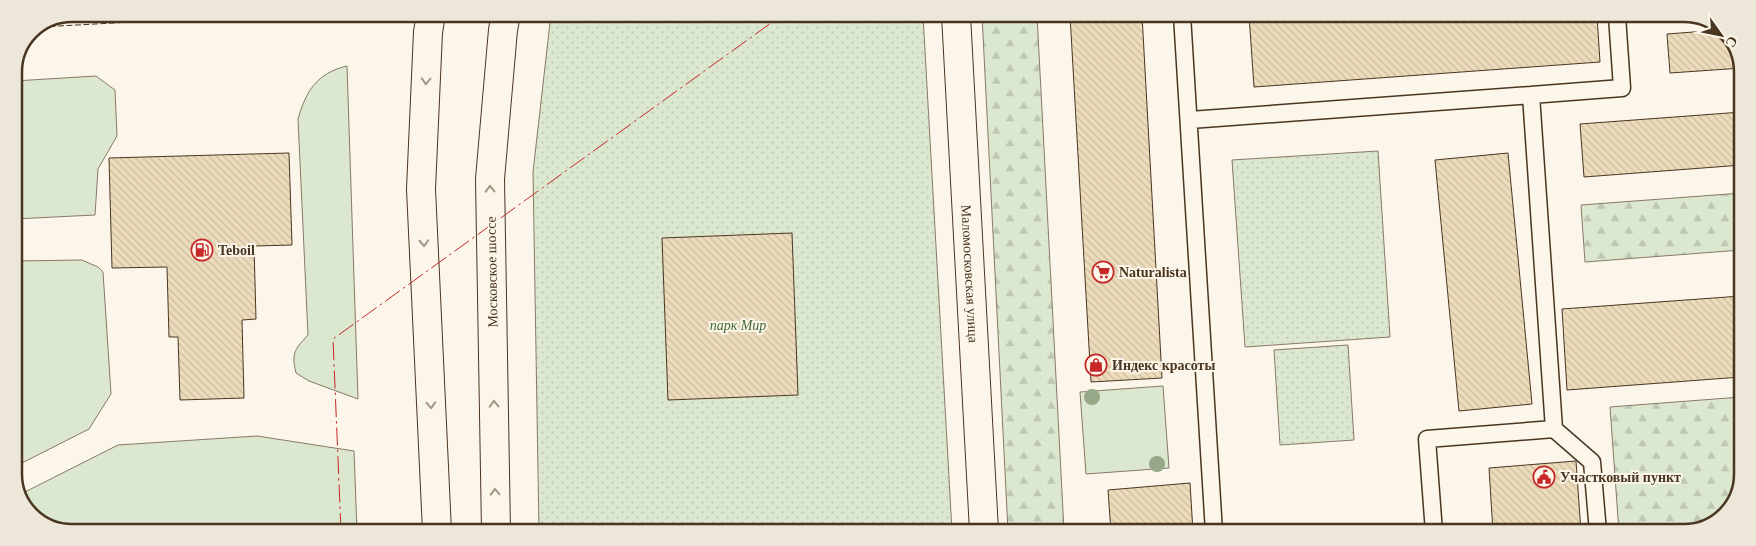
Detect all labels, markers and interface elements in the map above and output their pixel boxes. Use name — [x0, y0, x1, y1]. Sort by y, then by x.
north arrow — [1696, 10, 1746, 60]
text: С — [1722, 33, 1741, 50]
one-way arrow — [420, 77, 431, 85]
one-way arrow — [485, 185, 495, 192]
street label: Маломосковская улица — [959, 204, 981, 344]
street label: Московское шоссе — [484, 216, 500, 328]
fuel station icon: Teboil — [190, 238, 214, 262]
one-way arrow — [418, 239, 429, 247]
place label: Teboil — [218, 243, 255, 258]
supermarket icon: Naturalista — [1091, 260, 1115, 284]
place label: Naturalista — [1119, 265, 1187, 280]
park label: парк Мир — [710, 318, 766, 333]
shop icon: Индекс красоты — [1084, 353, 1108, 377]
place label: Индекс красоты — [1112, 358, 1215, 373]
one-way arrow — [488, 400, 499, 408]
one-way arrow — [426, 402, 436, 409]
public building icon: Участковый пункт — [1532, 465, 1556, 489]
place label: Участковый пункт — [1560, 470, 1681, 485]
one-way arrow — [490, 488, 501, 496]

